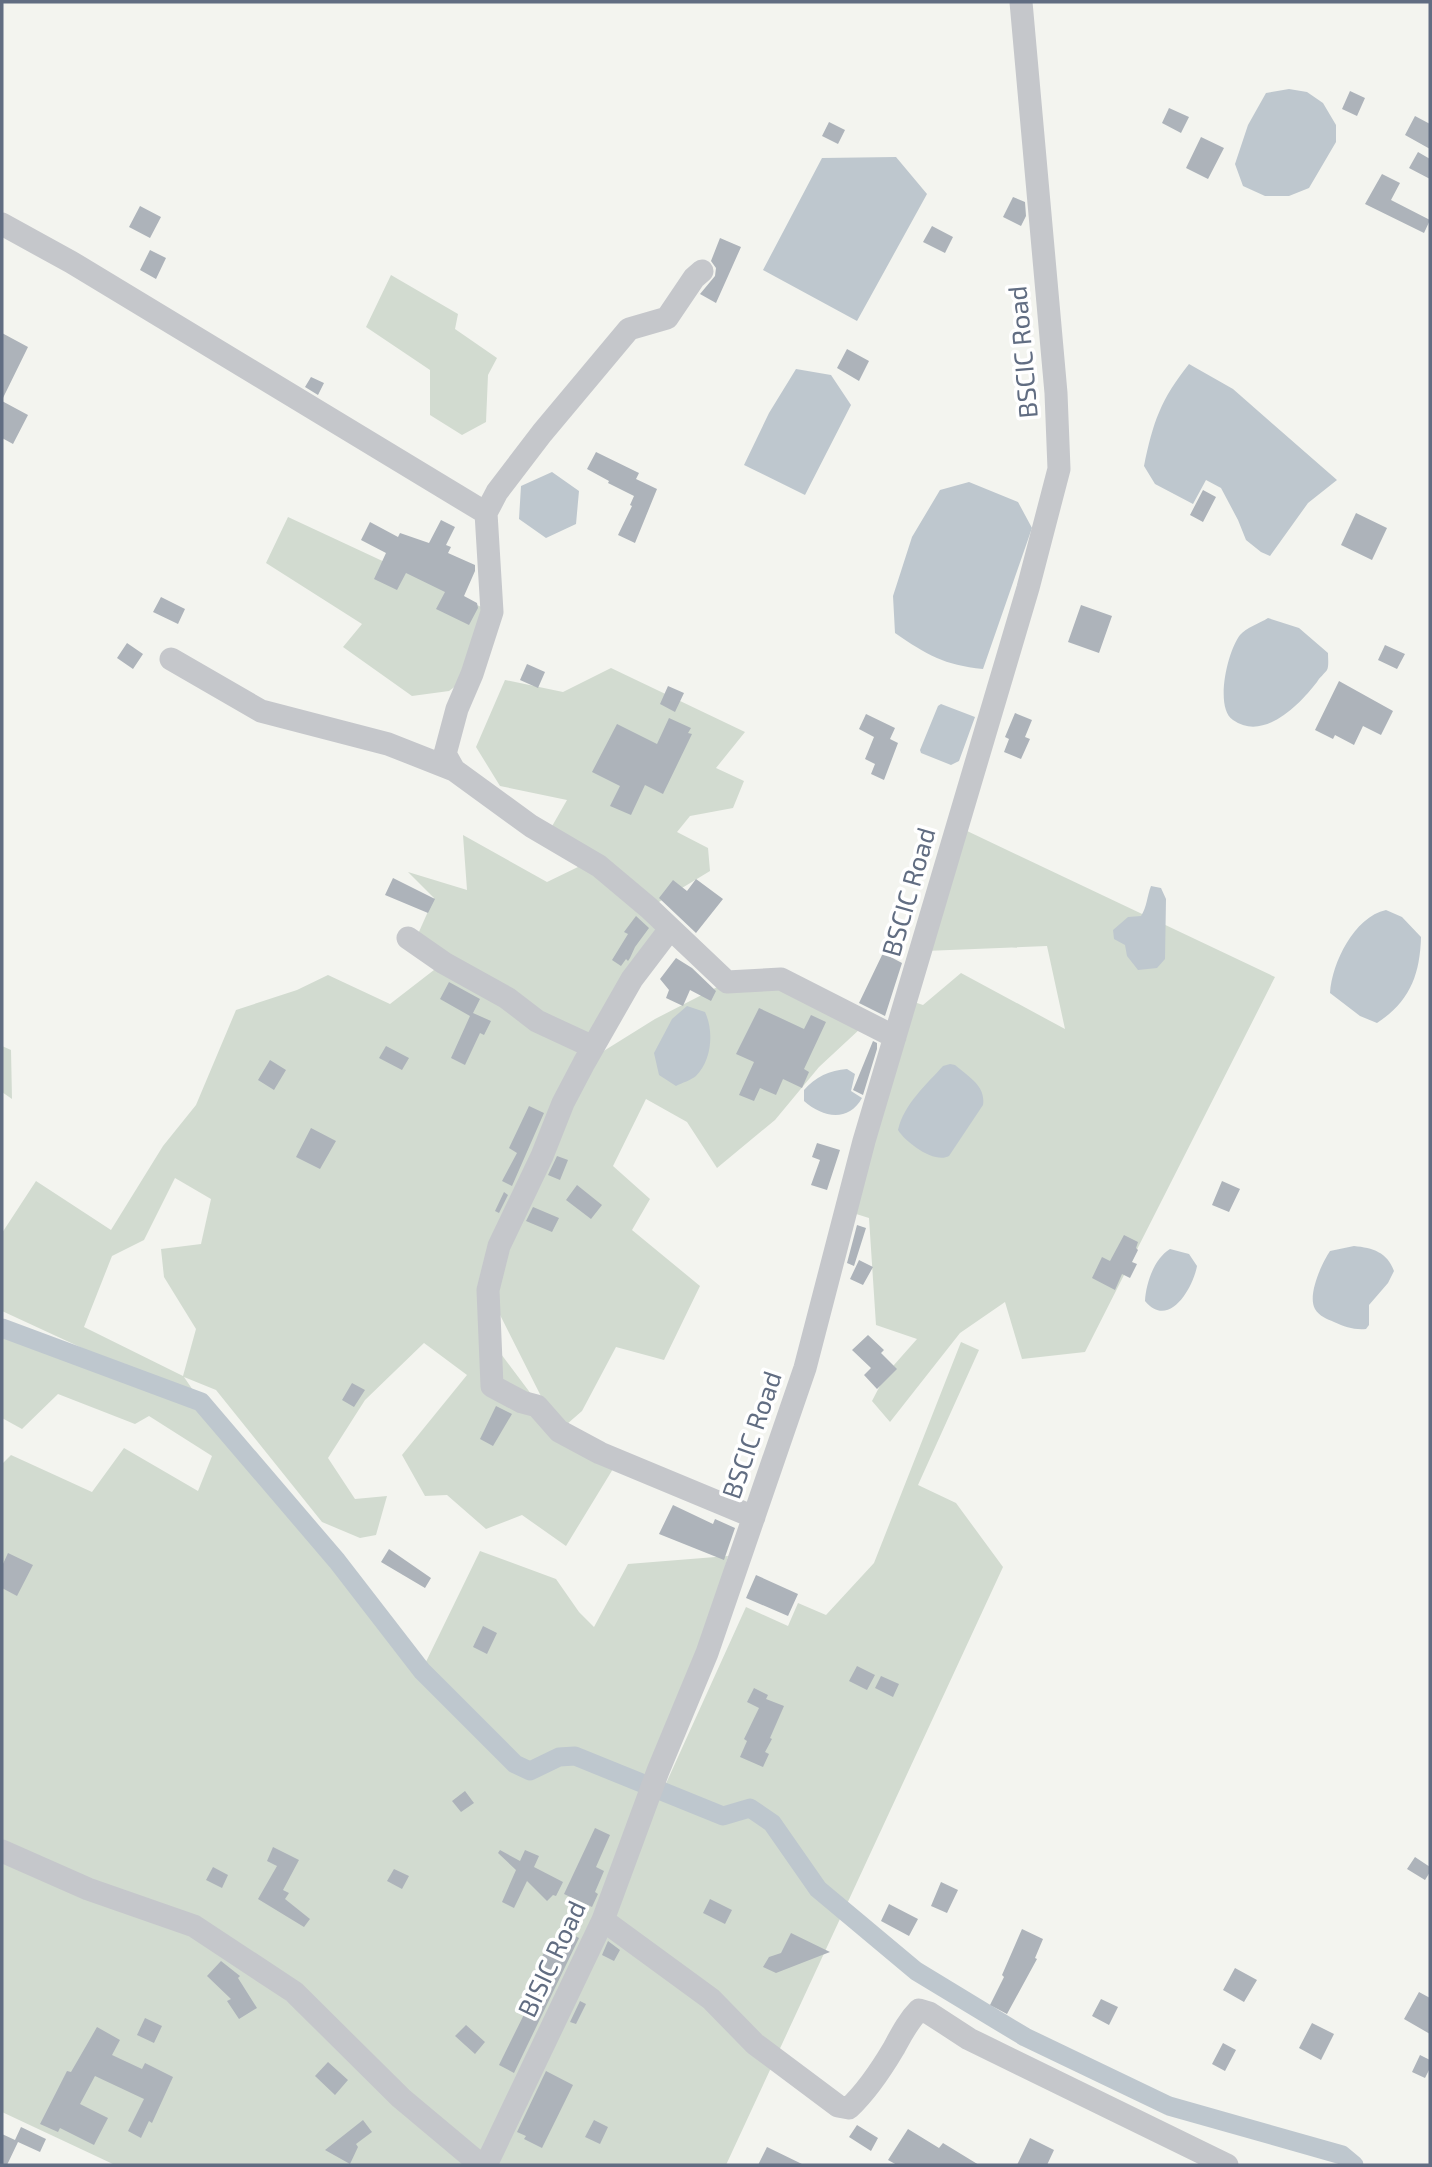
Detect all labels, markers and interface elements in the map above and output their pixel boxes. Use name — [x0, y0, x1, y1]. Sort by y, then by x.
street label: BSCIC Road — [1000, 285, 1043, 420]
street label: BSCIC Road — [874, 823, 941, 960]
street label: BSCIC Road — [714, 1367, 787, 1502]
street label: BISIC Road — [510, 1895, 591, 2021]

